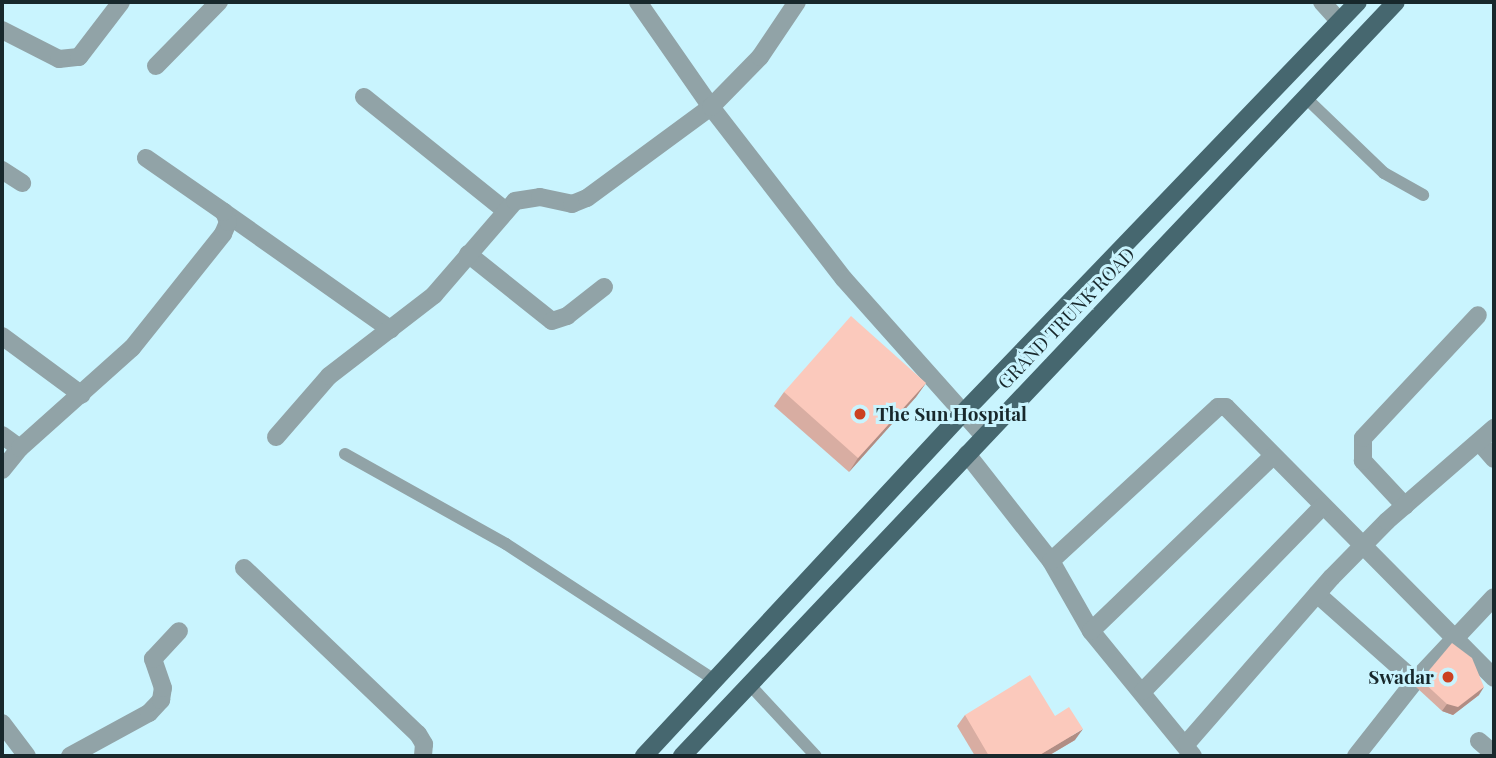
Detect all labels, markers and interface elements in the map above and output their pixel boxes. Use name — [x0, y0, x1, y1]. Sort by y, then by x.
street label: GRAND TRUNK ROAD — [992, 242, 1140, 394]
place label: The Sun Hospital — [876, 403, 1027, 425]
marker: The Sun Hospital — [850, 404, 870, 424]
place label: Swadar — [1368, 666, 1434, 688]
marker: Swadar — [1440, 669, 1456, 685]

